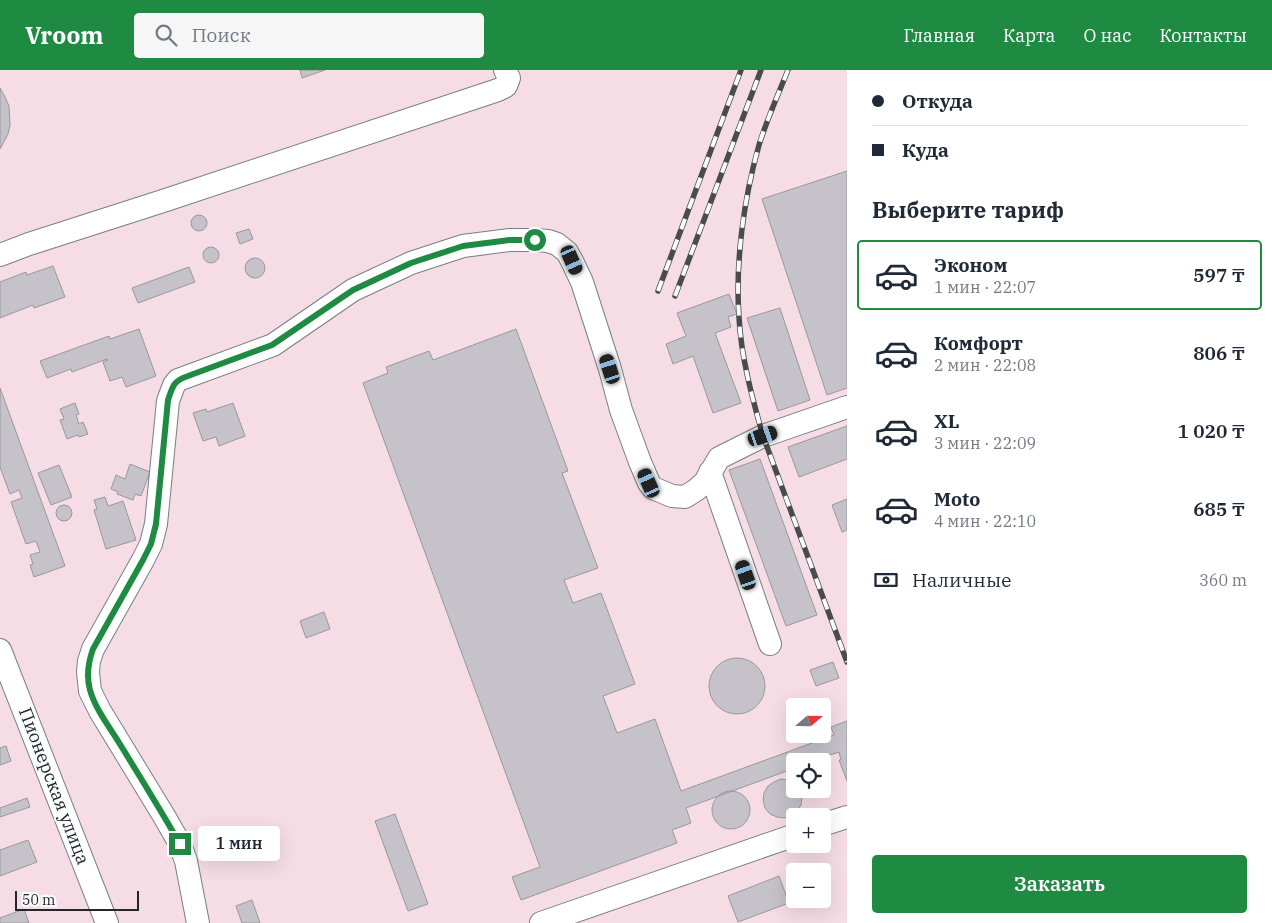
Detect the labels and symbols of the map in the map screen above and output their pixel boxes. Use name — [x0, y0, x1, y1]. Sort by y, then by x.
route start — [524, 229, 546, 251]
car — [559, 243, 584, 277]
car — [598, 352, 621, 386]
car — [746, 424, 779, 448]
car — [636, 466, 661, 500]
car — [734, 558, 757, 592]
north arrow — [786, 698, 831, 742]
street label: Пионерская улица — [14, 704, 95, 868]
callout: 1 мин — [198, 826, 280, 862]
route end — [169, 833, 191, 855]
scale bar — [15, 888, 139, 911]

